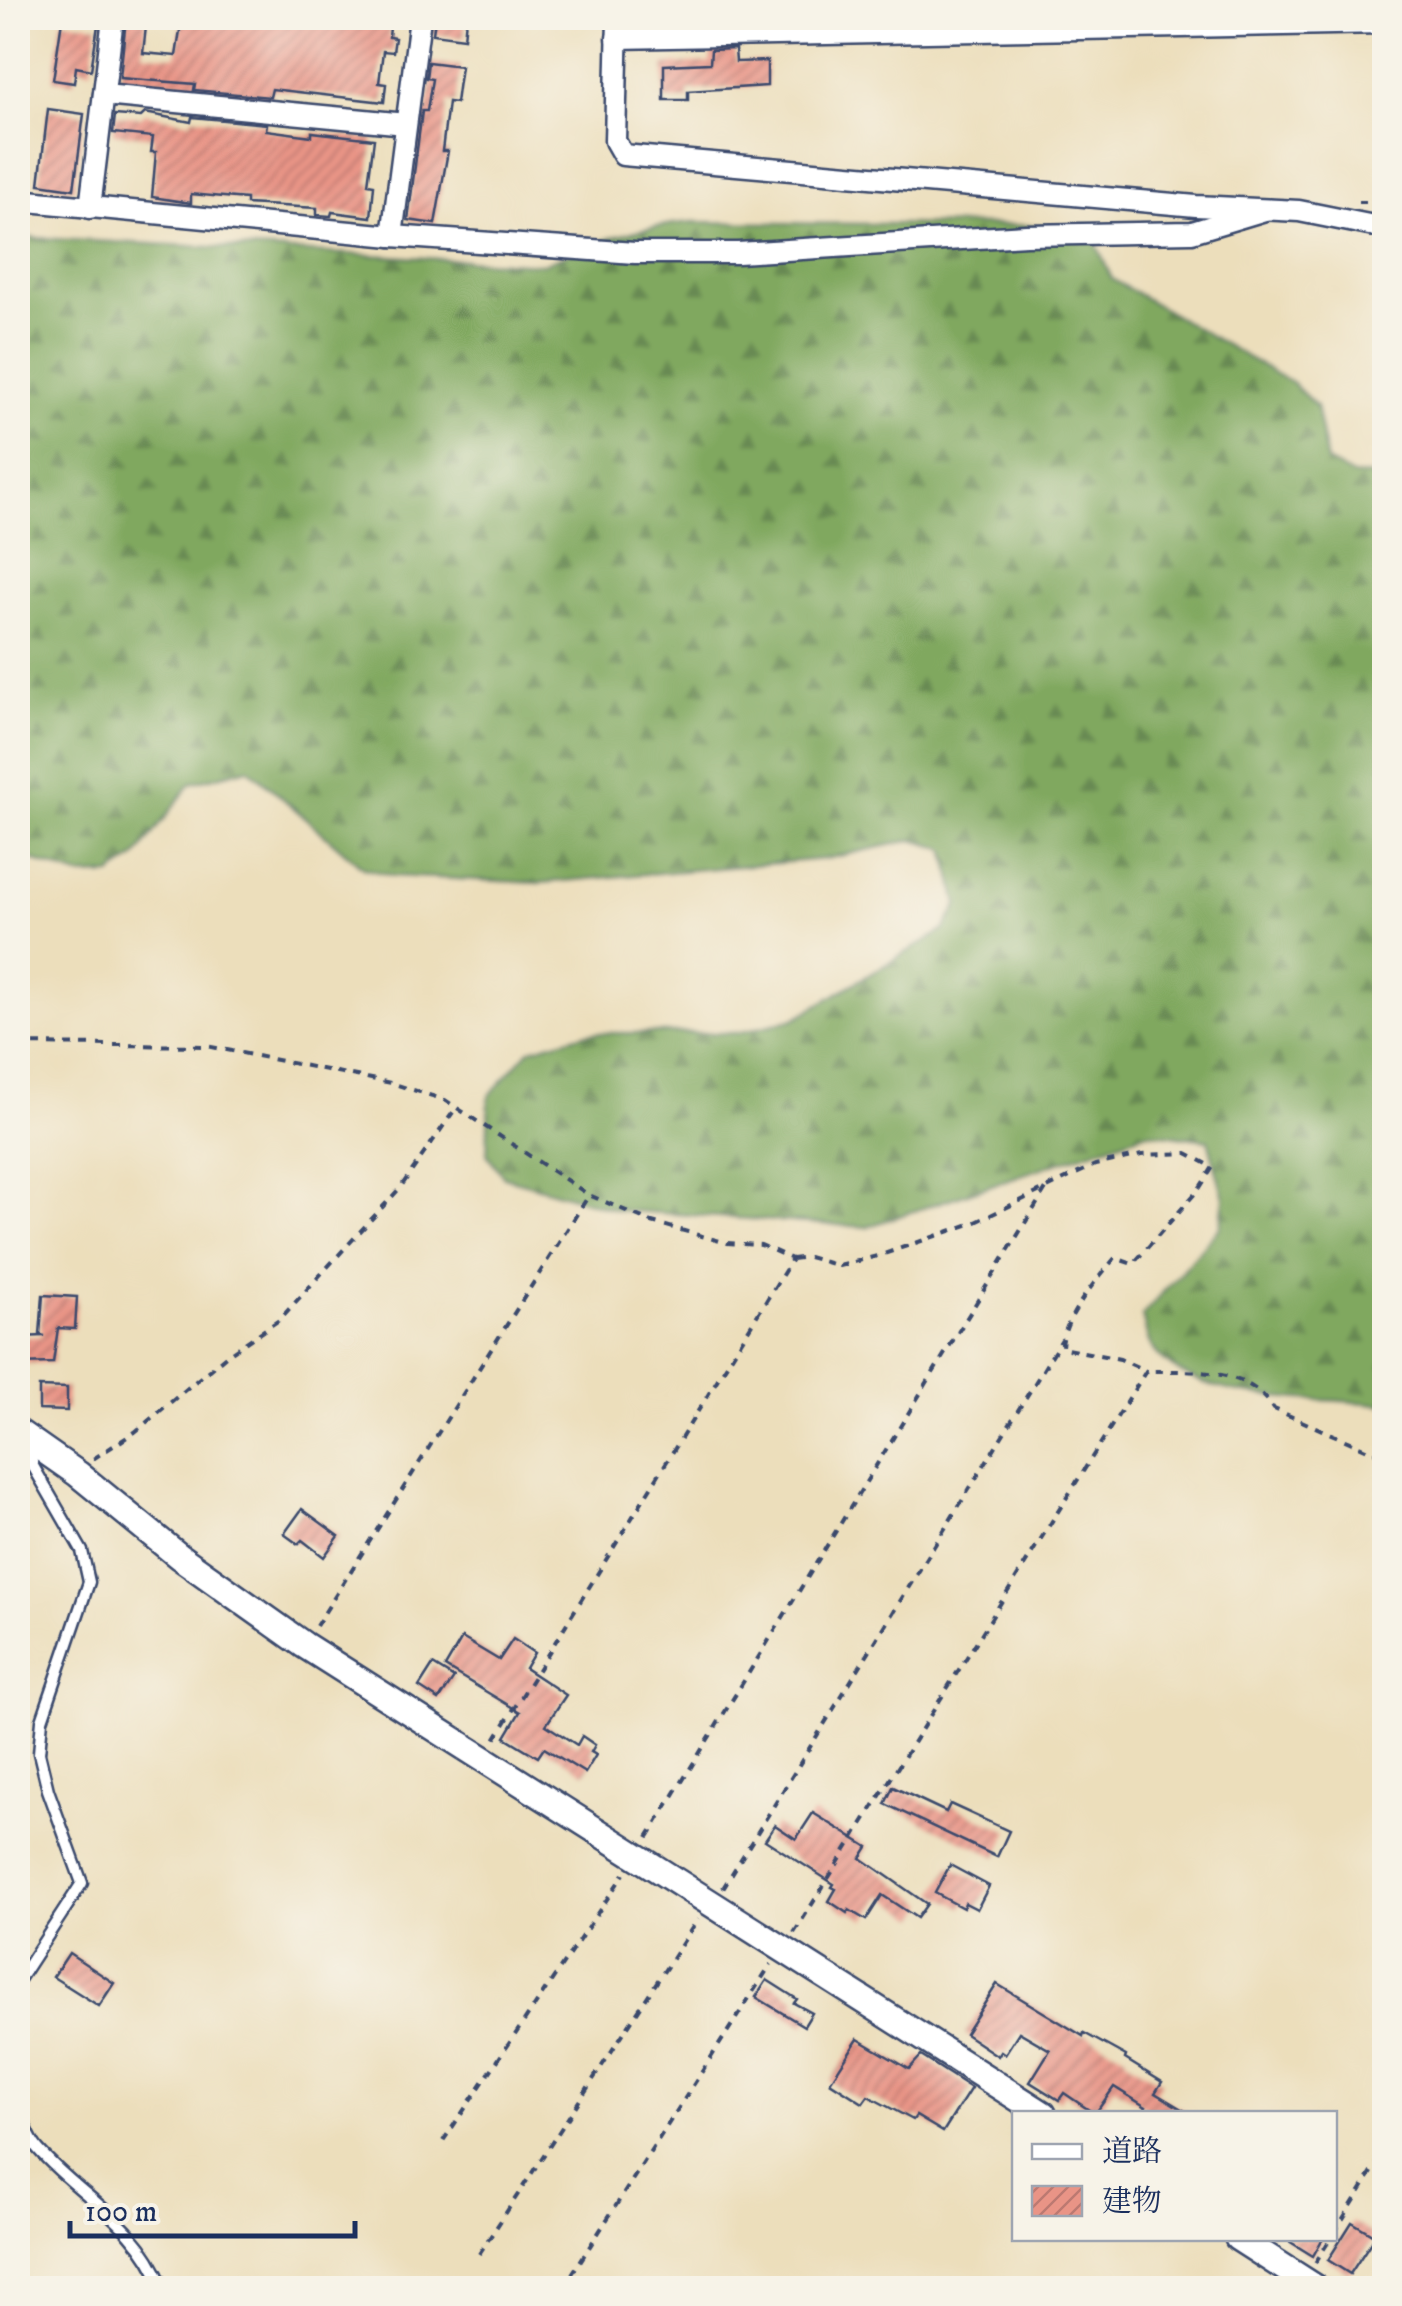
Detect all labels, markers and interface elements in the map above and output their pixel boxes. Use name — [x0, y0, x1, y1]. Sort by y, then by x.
legend — [1012, 2111, 1337, 2241]
text: 道路 — [1102, 2134, 1162, 2171]
scale bar — [70, 2176, 355, 2238]
text: 建物 — [1102, 2184, 1162, 2221]
text: 100 m — [85, 2194, 157, 2231]

